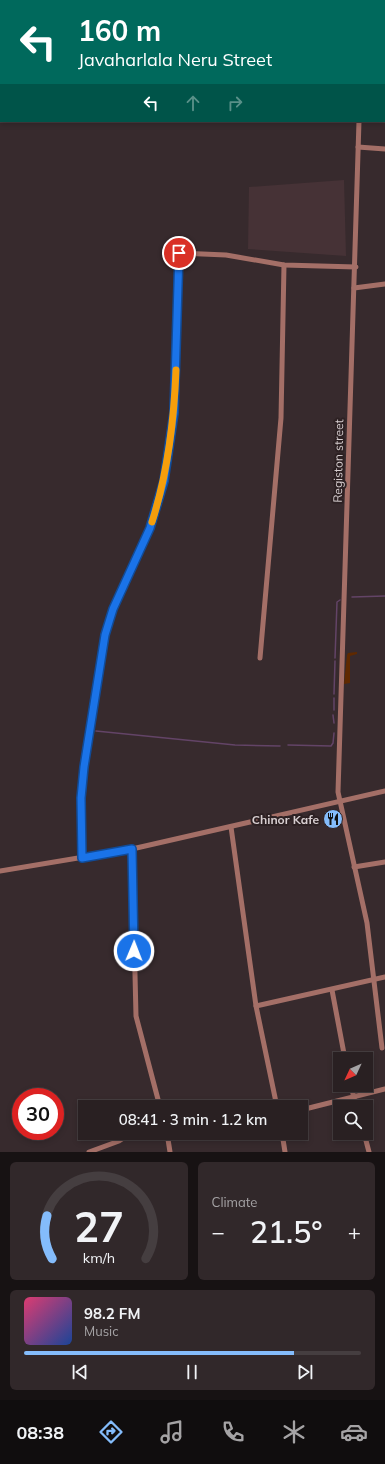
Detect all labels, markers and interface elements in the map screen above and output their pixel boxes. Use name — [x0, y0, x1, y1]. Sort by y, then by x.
text: 160 m — [78, 13, 161, 48]
icon: left — [12, 16, 64, 68]
text: Javaharlala Neru Street — [78, 48, 272, 71]
icon: left — [140, 92, 162, 114]
icon: ahead — [182, 92, 204, 114]
icon: right — [224, 92, 246, 114]
pin — [162, 236, 196, 270]
icon: arrive — [168, 242, 190, 264]
street label: Registon street — [330, 419, 346, 503]
restaurant icon: Chinor Kafe — [322, 808, 344, 830]
place label: Chinor Kafe — [252, 812, 319, 827]
position arrow — [113, 930, 155, 972]
north arrow — [333, 1052, 373, 1092]
map controls — [333, 1052, 373, 1140]
speed limit sign: 30 — [12, 1088, 64, 1140]
button: search — [333, 1100, 373, 1140]
text: 08:41 · 3 min · 1.2 km — [119, 1110, 267, 1129]
text: Climate — [212, 1194, 257, 1210]
text: 27 — [74, 1200, 124, 1252]
text: 21.5° — [250, 1213, 322, 1251]
text: − — [212, 1218, 225, 1246]
text: + — [348, 1218, 361, 1246]
text: km/h — [83, 1249, 115, 1267]
text: 98.2 FM — [84, 1304, 140, 1323]
text: Music — [84, 1323, 119, 1339]
icon: previous — [69, 1361, 91, 1383]
icon: pause — [181, 1361, 203, 1383]
icon: next — [294, 1361, 316, 1383]
icon: directions — [97, 1418, 125, 1446]
icon: music — [158, 1418, 186, 1446]
icon: phone — [219, 1418, 247, 1446]
icon: climate — [280, 1418, 308, 1446]
icon: car — [340, 1418, 368, 1446]
text: 08:38 — [16, 1421, 64, 1444]

